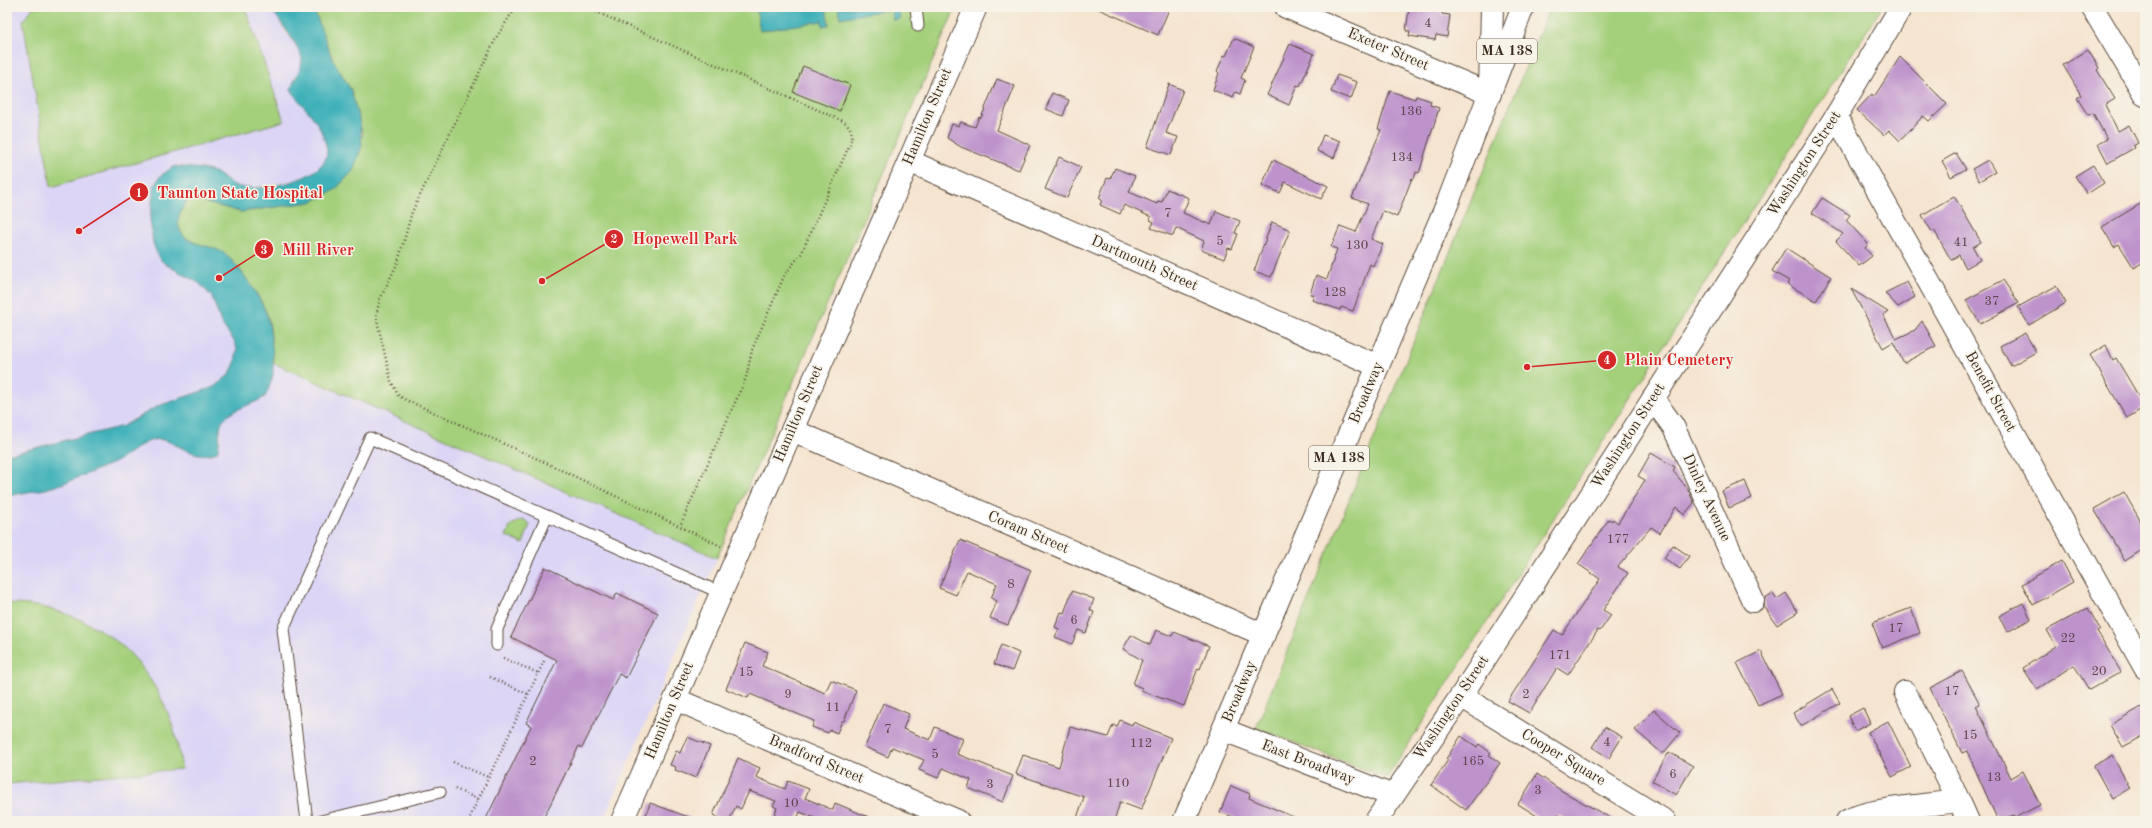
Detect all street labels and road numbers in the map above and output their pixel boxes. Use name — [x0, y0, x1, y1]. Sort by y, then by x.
street label: Exeter Street — [1345, 26, 1431, 74]
road number: MA 138 — [1477, 39, 1537, 63]
street label: Hamilton Street — [901, 66, 955, 168]
street label: Washington Street — [1766, 109, 1844, 219]
street label: Dartmouth Street — [1088, 234, 1200, 294]
street label: Benefit Street — [1962, 349, 2018, 435]
street label: Broadway — [1347, 360, 1387, 426]
street label: Hamilton Street — [772, 363, 826, 465]
street label: Washington Street — [1590, 381, 1668, 491]
road number: MA 138 — [1309, 446, 1369, 470]
street label: Dinley Avenue — [1679, 452, 1733, 544]
street label: Coram Street — [985, 509, 1071, 557]
street label: Washington Street — [1412, 653, 1492, 763]
street label: Broadway — [1220, 659, 1260, 725]
street label: Hamilton Street — [643, 660, 697, 762]
street label: Cooper Square — [1518, 727, 1608, 789]
street label: Bradford Street — [766, 733, 866, 787]
street label: East Broadway — [1259, 738, 1357, 788]

